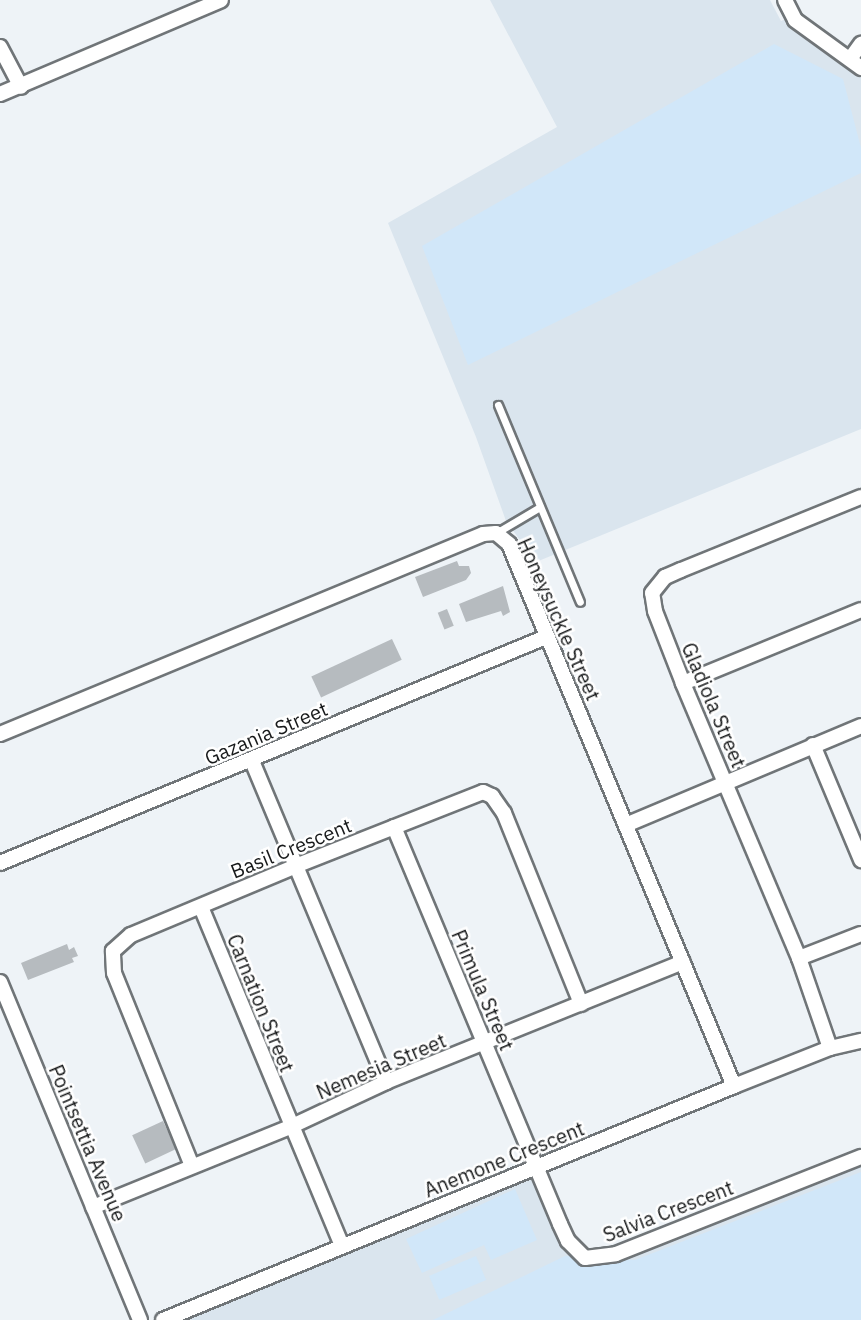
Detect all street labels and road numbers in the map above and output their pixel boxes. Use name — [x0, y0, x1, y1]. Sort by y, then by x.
street label: Honeysuckle Street — [512, 534, 606, 704]
street label: Gladiola Street — [677, 639, 751, 771]
street label: Gazania Street — [201, 696, 331, 770]
street label: Basil Crescent — [227, 813, 355, 883]
street label: Primula Street — [447, 926, 519, 1054]
street label: Carnation Street — [222, 931, 300, 1075]
street label: Nemesia Street — [313, 1028, 449, 1104]
street label: Pointsettia Avenue — [44, 1061, 132, 1225]
street label: Anemone Crescent — [420, 1116, 588, 1202]
street label: Salvia Crescent — [600, 1175, 736, 1247]

